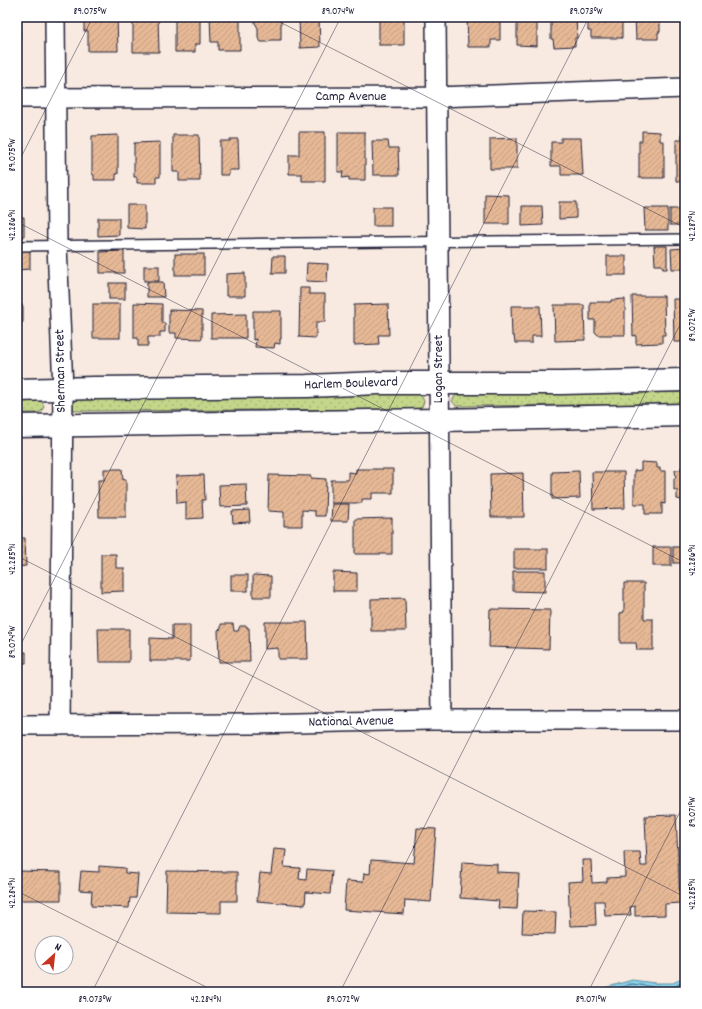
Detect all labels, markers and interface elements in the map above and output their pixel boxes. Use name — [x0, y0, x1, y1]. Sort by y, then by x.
text: 89.075°W — [73, 5, 107, 19]
text: 89.074°W — [322, 5, 355, 19]
text: 89.073°W — [570, 5, 603, 19]
street label: Camp Avenue — [315, 87, 387, 107]
text: 89.075°W — [6, 138, 20, 172]
text: 42.286°N — [6, 209, 20, 241]
text: 42.287°N — [686, 211, 700, 241]
text: 89.072°W — [686, 308, 700, 341]
street label: Sherman Street — [50, 329, 72, 413]
street label: Logan Street — [429, 335, 449, 403]
street label: Harlem Boulevard — [304, 372, 398, 396]
text: 42.285°N — [6, 543, 20, 575]
text: 42.286°N — [686, 544, 700, 576]
text: 89.074°W — [6, 625, 20, 658]
street label: National Avenue — [308, 711, 394, 733]
text: 89.071°W — [686, 796, 700, 827]
text: 42.284°N — [6, 878, 20, 908]
text: 42.285°N — [686, 878, 700, 910]
north arrow — [34, 935, 74, 975]
text: N — [52, 940, 64, 956]
text: 89.073°W — [79, 993, 112, 1007]
text: 42.284°N — [191, 993, 221, 1007]
text: 89.072°W — [327, 993, 360, 1007]
text: 89.071°W — [576, 993, 607, 1007]

